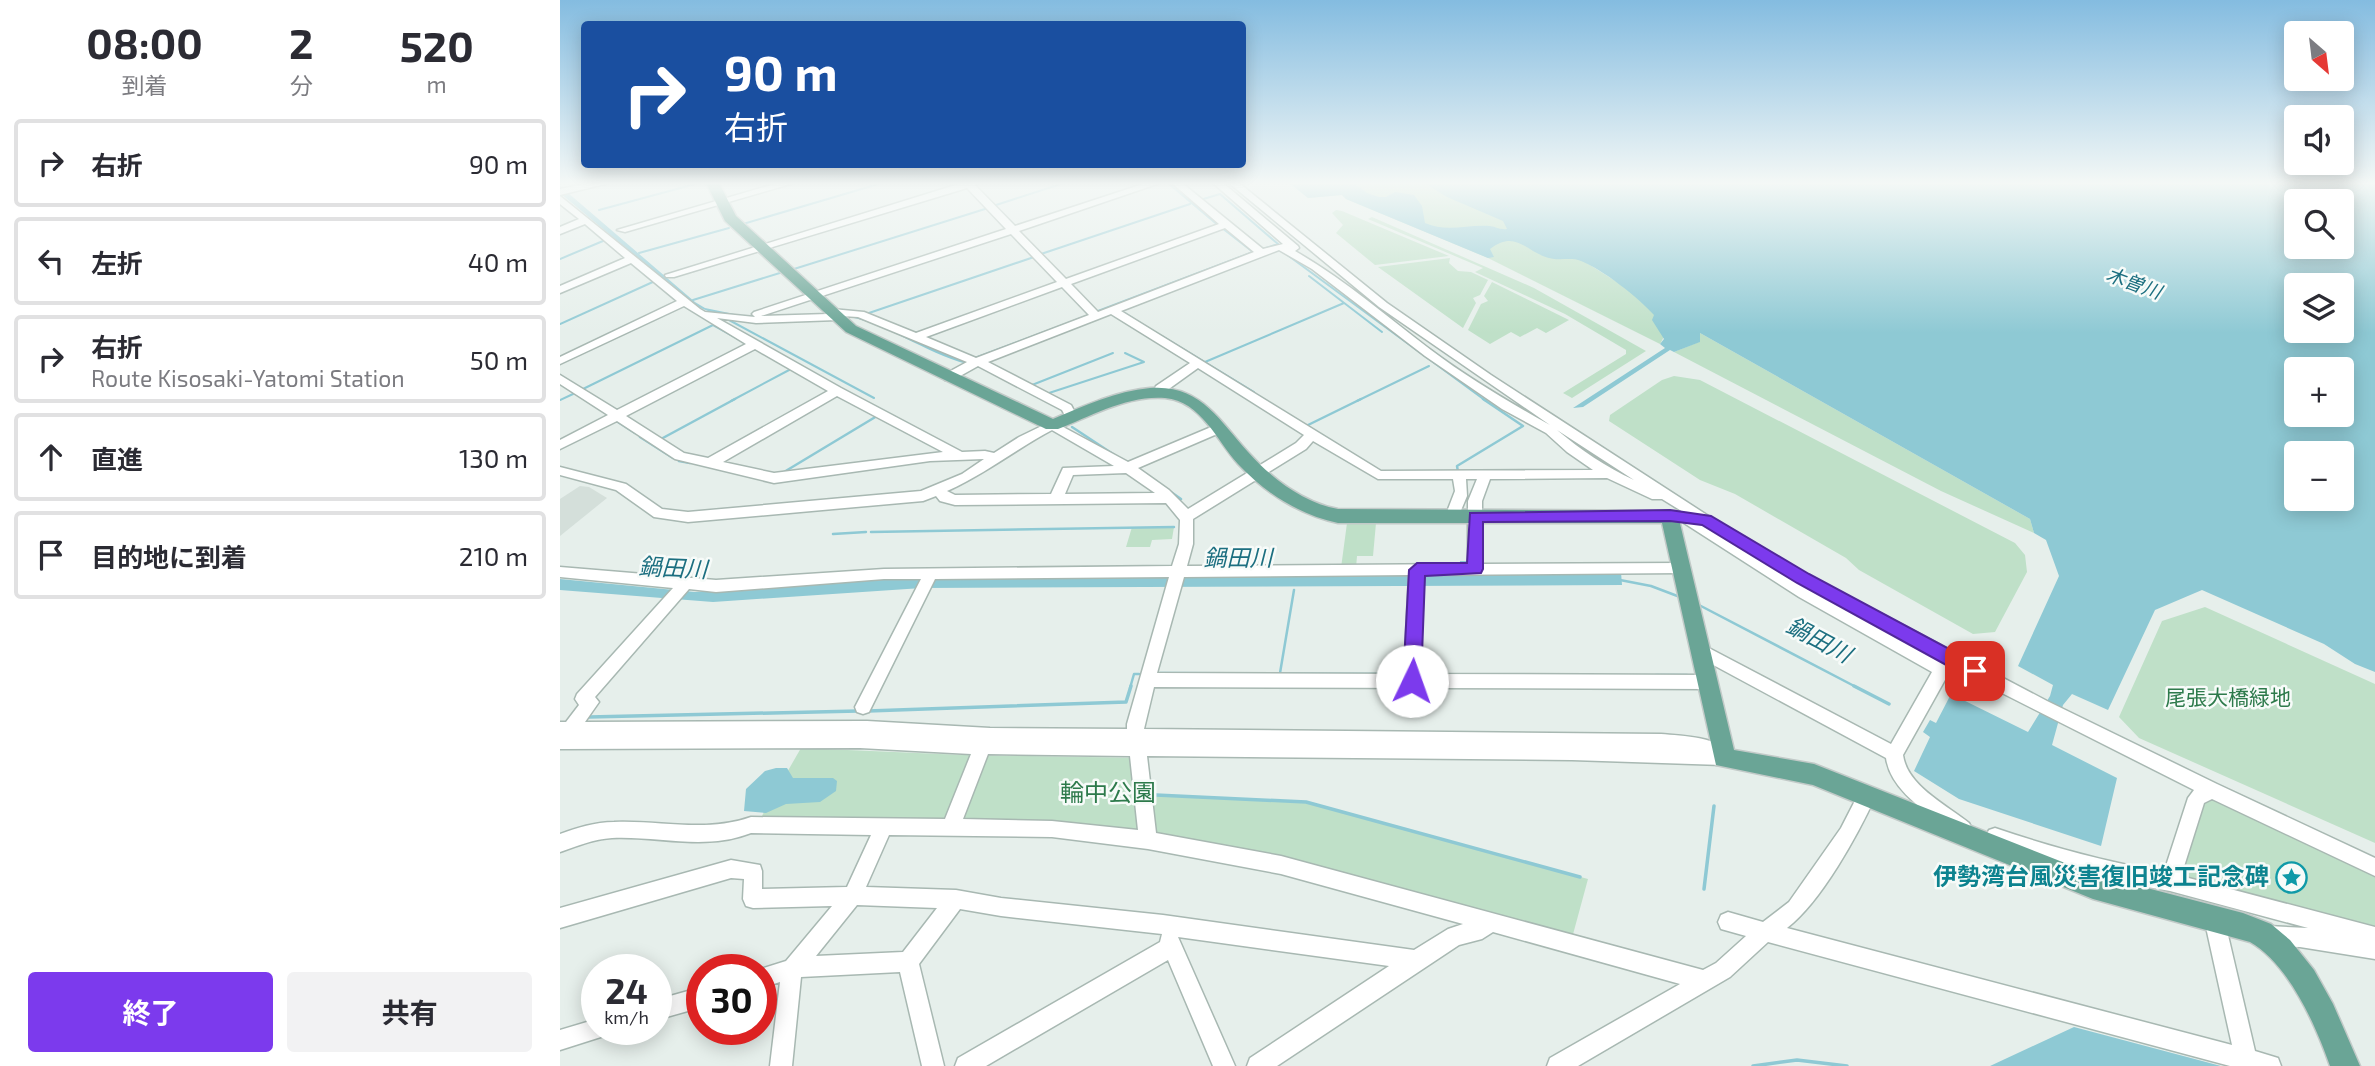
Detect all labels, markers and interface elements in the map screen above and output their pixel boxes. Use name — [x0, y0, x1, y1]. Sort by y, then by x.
text: 08:00 — [86, 17, 203, 67]
text: 2 — [289, 17, 313, 67]
text: 520 — [400, 20, 474, 70]
north arrow — [2284, 21, 2354, 91]
map controls — [2284, 21, 2354, 511]
text: 90 m — [724, 42, 838, 101]
icon: right — [609, 49, 700, 140]
text: m — [427, 70, 447, 98]
text: 到着 — [121, 71, 167, 99]
text: 分 — [290, 71, 313, 99]
button: sound — [2284, 105, 2354, 175]
text: 右折 — [724, 107, 788, 145]
icon: right — [32, 144, 70, 182]
text: 90 m — [469, 148, 528, 179]
text: 右折 — [91, 149, 143, 180]
button: search — [2284, 189, 2354, 259]
icon: left — [32, 242, 70, 280]
text: 40 m — [468, 246, 528, 277]
text: 左折 — [91, 247, 143, 278]
water label: 木曽川 — [2103, 262, 2167, 304]
button: layers — [2284, 273, 2354, 343]
text: 右折 — [91, 331, 143, 362]
icon: right — [32, 340, 70, 378]
text: 50 m — [470, 344, 528, 375]
button: + — [2284, 357, 2354, 427]
text: Route Kisosaki-Yatomi Station — [91, 364, 405, 392]
icon: ahead — [32, 438, 70, 476]
button: − — [2284, 441, 2354, 511]
text: 130 m — [459, 442, 528, 473]
text: 直進 — [91, 443, 143, 474]
icon: arrive — [32, 536, 70, 574]
text: 210 m — [459, 540, 528, 571]
text: 目的地に到着 — [91, 541, 247, 572]
water label: 鍋田川 — [1204, 543, 1276, 571]
water label: 鍋田川 — [638, 551, 711, 583]
water label: 鍋田川 — [1782, 611, 1859, 669]
pin — [1945, 641, 2005, 701]
position arrow — [1375, 644, 1449, 718]
icon: arrive — [1956, 652, 1994, 690]
park label: 尾張大橋緑地 — [2165, 684, 2291, 709]
park label: 輪中公園 — [1060, 777, 1156, 806]
place icon: 伊勢湾台風災害復旧竣工記念碑 — [2275, 860, 2309, 894]
place label: 伊勢湾台風災害復旧竣工記念碑 — [1933, 861, 2269, 890]
speed limit sign: 30 — [686, 954, 777, 1045]
text: 24 — [605, 969, 648, 1011]
button: 終了 — [28, 972, 273, 1052]
button: 共有 — [287, 972, 532, 1052]
text: km/h — [604, 1006, 649, 1028]

